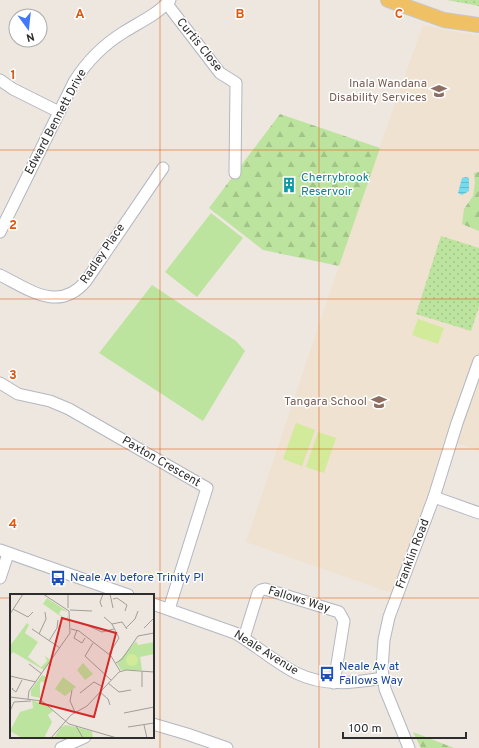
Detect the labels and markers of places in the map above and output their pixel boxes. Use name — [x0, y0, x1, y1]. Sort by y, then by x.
place label: Inala Wandana Disability Services — [329, 76, 427, 106]
school or university icon: Inala Wandana Disability Services — [430, 82, 448, 100]
place label: Cherrybrook Reservoir — [301, 170, 369, 200]
building icon: Cherrybrook Reservoir — [280, 176, 298, 194]
school or university icon: Tangara School — [370, 393, 388, 411]
place label: Tangara School — [284, 394, 367, 410]
bus stop icon: Neale Av before Trinity Pl — [49, 569, 67, 587]
place label: Neale Av before Trinity Pl — [70, 570, 204, 586]
place label: Neale Av at Fallows Way — [339, 659, 403, 689]
bus stop icon: Neale Av at Fallows Way — [318, 665, 336, 683]

